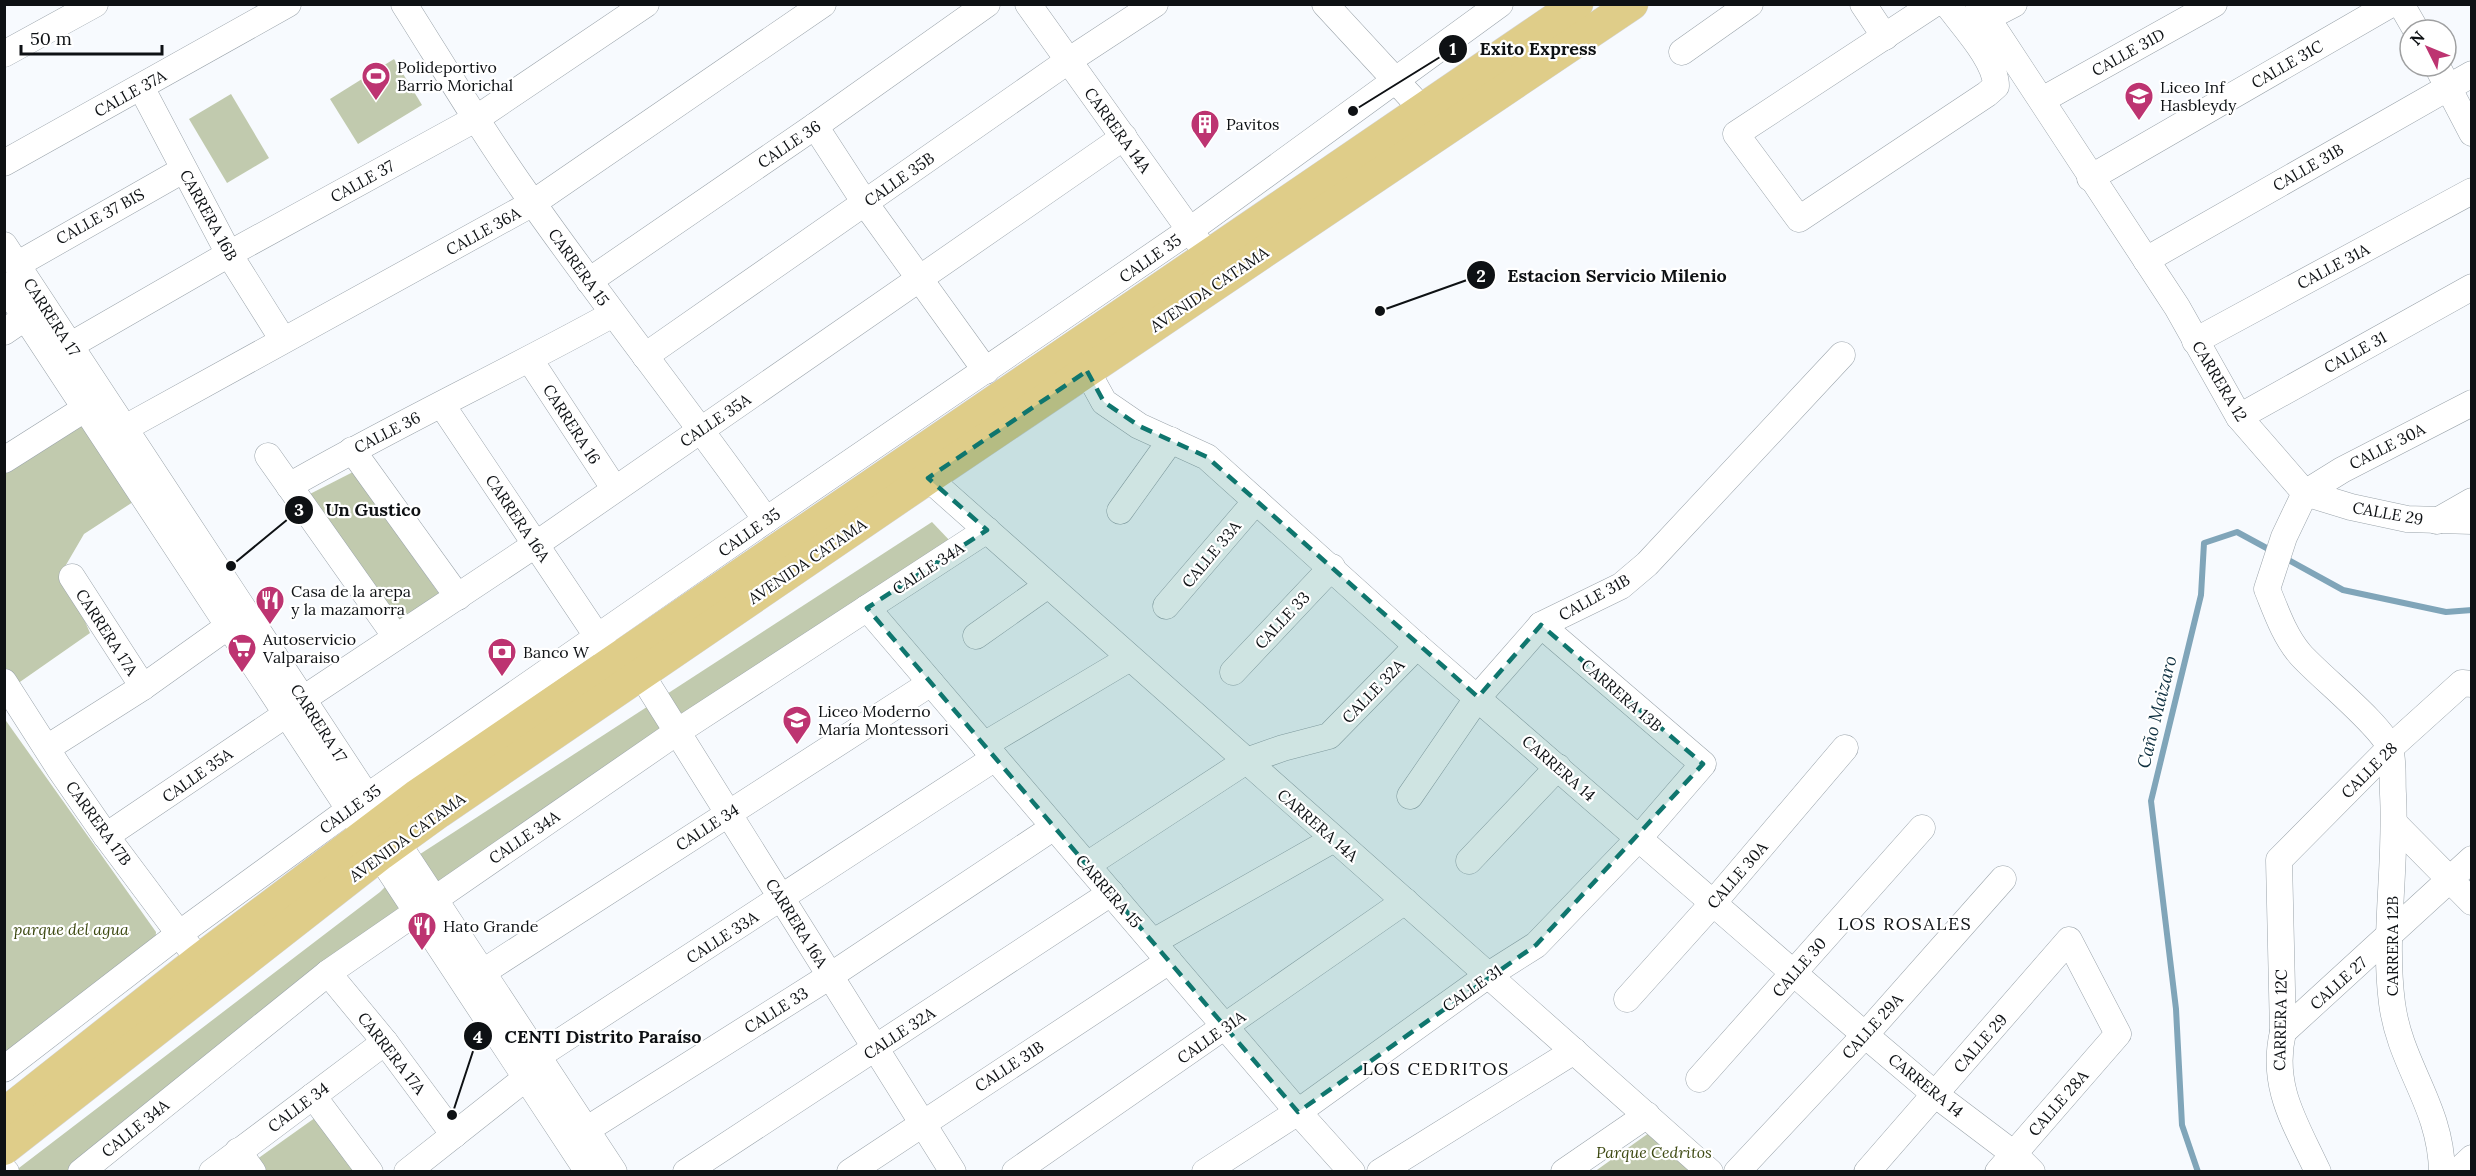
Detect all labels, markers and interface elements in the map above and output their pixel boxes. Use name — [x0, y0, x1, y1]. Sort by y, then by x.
scale bar — [21, 18, 162, 56]
north arrow — [2398, 18, 2458, 78]
street label: CALLE 31D — [2088, 24, 2168, 80]
text: N — [2405, 26, 2429, 49]
text: 50 m — [30, 27, 72, 50]
callout: Exito Express — [1438, 31, 1608, 67]
street label: CALLE 31C — [2248, 35, 2326, 93]
text: 1 — [1449, 37, 1457, 60]
text: Exito Express — [1480, 37, 1597, 60]
place label: Polideportivo Barrio Morichal — [397, 57, 513, 95]
sports icon: Polideportivo Barrio Morichal — [360, 60, 392, 102]
street label: CALLE 37A — [90, 65, 170, 121]
place label: Liceo Inf Hasbleydy — [2160, 77, 2237, 115]
school or university icon: Liceo Inf Hasbleydy — [2123, 80, 2155, 122]
street label: CARRERA 14A — [1080, 83, 1156, 177]
building icon: Pavitos — [1189, 108, 1221, 150]
place label: Pavitos — [1226, 114, 1279, 134]
street label: CALLE 36 — [754, 116, 824, 172]
street label: CALLE 31B — [2269, 139, 2347, 195]
street label: CALLE 35B — [860, 147, 938, 211]
street label: CALLE 37 — [327, 155, 398, 207]
street label: CARRERA 16B — [176, 166, 242, 264]
street label: CALLE 37 BIS — [52, 183, 148, 249]
street label: CALLE 36A — [442, 202, 525, 260]
street label: CARRERA 15 — [544, 224, 614, 310]
street label: CALLE 35 — [1115, 229, 1185, 287]
street label: CALLE 31A — [2294, 238, 2373, 293]
street label: AVENIDA CATAMA — [1145, 241, 1273, 337]
callout: Estacion Servicio Milenio — [1466, 257, 1739, 293]
text: 2 — [1476, 264, 1486, 287]
text: Estacion Servicio Milenio — [1507, 264, 1727, 287]
street label: CARRERA 17 — [19, 274, 85, 360]
street label: CALLE 31 — [2320, 327, 2390, 377]
street label: CARRERA 12 — [2188, 337, 2252, 425]
street label: CARRERA 16 — [539, 380, 605, 468]
street label: CALLE 35A — [676, 388, 755, 451]
street label: CALLE 36 — [350, 407, 424, 457]
street label: CALLE 30A — [2346, 418, 2429, 474]
street label: CARRERA 16A — [481, 470, 555, 566]
callout: Un Gustico — [284, 492, 433, 528]
street label: CALLE 29 — [2351, 497, 2425, 529]
text: 3 — [294, 498, 304, 521]
text: Un Gustico — [325, 498, 421, 521]
street label: CALLE 35 — [714, 503, 784, 561]
street label: AVENIDA CATAMA — [743, 513, 871, 609]
street label: CALLE 33A — [1177, 516, 1245, 592]
street label: CALLE 34A — [888, 537, 968, 599]
street label: CALLE 31B — [1555, 569, 1633, 625]
place label: Casa de la arepa y la mazamorra — [291, 581, 411, 619]
restaurant icon: Casa de la arepa y la mazamorra — [254, 584, 286, 626]
street label: CARRERA 17A — [72, 585, 143, 680]
street label: CALLE 33 — [1250, 587, 1314, 653]
place label: Autoservicio Valparaiso — [262, 629, 356, 667]
supermarket icon: Autoservicio Valparaiso — [226, 632, 258, 674]
bank icon: Banco W — [486, 636, 518, 678]
place label: Banco W — [523, 642, 590, 662]
water label: Caño Maizaro — [2131, 653, 2182, 771]
street label: CALLE 32A — [1338, 654, 1409, 727]
street label: CARRERA 13B — [1577, 654, 1667, 736]
street label: CARRERA 17 — [286, 680, 352, 766]
place label: Liceo Moderno María Montessori — [818, 701, 949, 739]
school or university icon: Liceo Moderno María Montessori — [781, 704, 813, 746]
street label: CARRERA 14 — [1518, 731, 1600, 805]
street label: CALLE 28 — [2337, 738, 2401, 802]
street label: CALLE 35A — [158, 743, 237, 807]
street label: CARRERA 17B — [62, 777, 136, 869]
street label: CALLE 35 — [315, 780, 385, 838]
street label: CARRERA 14A — [1273, 784, 1363, 866]
street label: AVENIDA CATAMA — [344, 788, 470, 886]
street label: CALLE 34 — [672, 799, 743, 855]
street label: CALLE 34A — [485, 805, 564, 868]
street label: CALLE 30A — [1702, 837, 1772, 913]
street label: CARRERA 15 — [1072, 850, 1146, 932]
street label: CARRERA 16A — [762, 875, 833, 972]
street label: CARRERA 12B — [2382, 896, 2402, 996]
street label: CALLE 33A — [682, 906, 762, 968]
restaurant icon: Hato Grande — [406, 910, 438, 952]
district label: LOS ROSALES — [1838, 912, 1972, 935]
place label: Hato Grande — [443, 916, 539, 936]
park label: parque del agua — [13, 919, 129, 939]
street label: CALLE 30 — [1768, 933, 1830, 1001]
street label: CALLE 27 — [2305, 952, 2371, 1014]
street label: CALLE 31 — [1438, 960, 1506, 1016]
street label: CARRERA 12C — [2269, 969, 2291, 1071]
street label: CALLE 33 — [740, 983, 812, 1037]
street label: CALLE 29A — [1837, 988, 1907, 1063]
street label: CALLE 32A — [859, 1002, 939, 1064]
street label: CALLE 31A — [1173, 1006, 1250, 1068]
street label: CARRERA 17A — [354, 1008, 431, 1099]
street label: CALLE 29 — [1949, 1009, 2011, 1077]
callout: CENTI Distrito Paraíso — [463, 1018, 714, 1054]
text: 4 — [473, 1025, 483, 1048]
text: CENTI Distrito Paraíso — [505, 1025, 701, 1048]
street label: CALLE 31B — [971, 1036, 1047, 1096]
street label: CARRERA 14 — [1884, 1049, 1968, 1121]
district label: LOS CEDRITOS — [1362, 1057, 1510, 1080]
street label: CALLE 28A — [2024, 1065, 2093, 1140]
street label: CALLE 34 — [264, 1077, 333, 1136]
street label: CALLE 34A — [97, 1094, 174, 1161]
park label: Parque Cedritos — [1596, 1142, 1712, 1162]

